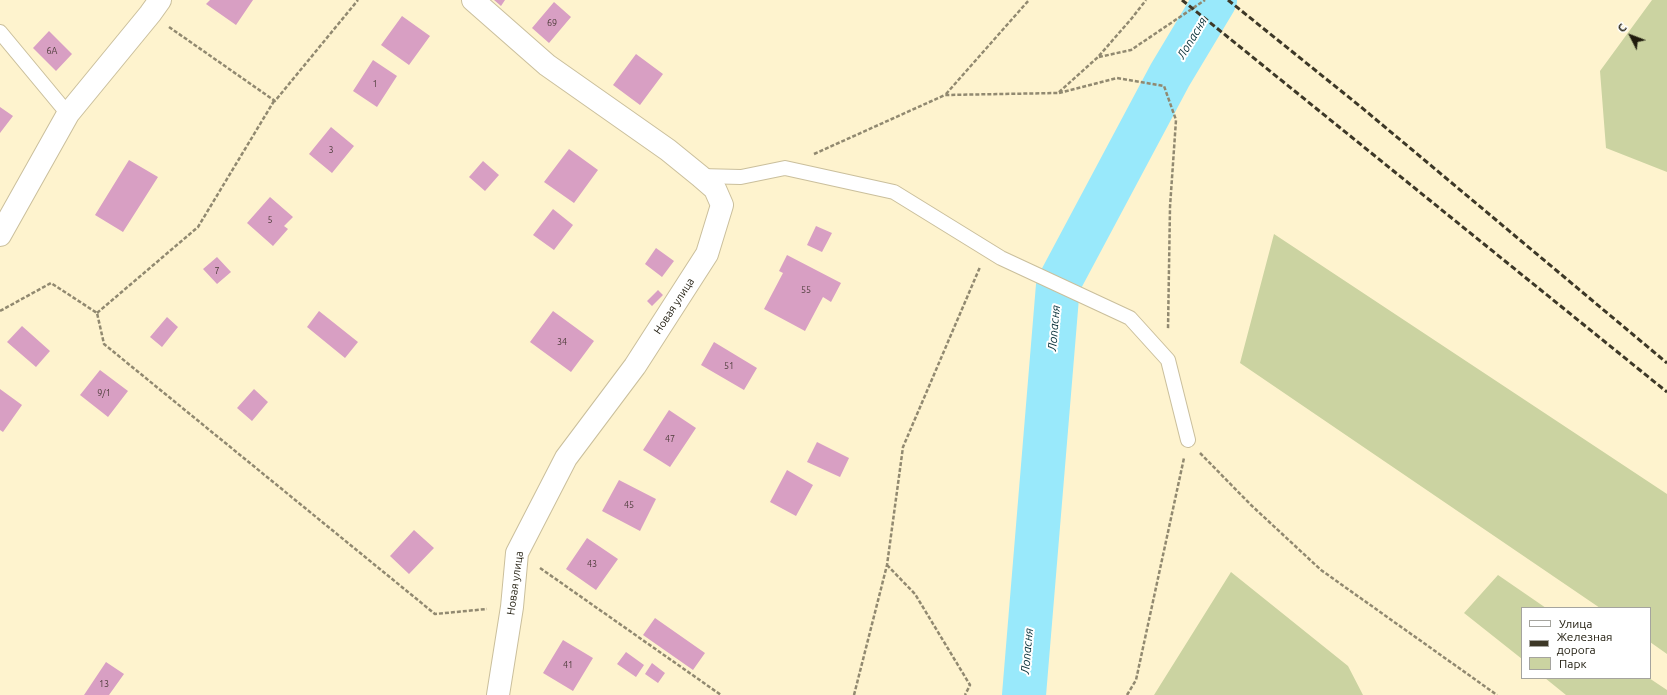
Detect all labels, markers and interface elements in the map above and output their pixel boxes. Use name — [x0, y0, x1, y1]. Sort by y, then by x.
water label: Лопасня — [1174, 15, 1210, 61]
north arrow — [1611, 16, 1651, 56]
house number: 69 — [547, 18, 557, 28]
text: С — [1615, 21, 1629, 35]
house number: 6А — [47, 46, 57, 56]
house number: 1 — [372, 79, 378, 89]
house number: 3 — [328, 145, 334, 155]
house number: 5 — [267, 215, 273, 225]
house number: 7 — [214, 266, 220, 276]
street label: Новая улица — [651, 275, 697, 337]
house number: 55 — [801, 285, 811, 295]
water label: Лопасня — [1045, 305, 1063, 351]
house number: 34 — [557, 337, 567, 347]
house number: 51 — [724, 361, 734, 371]
house number: 9/1 — [97, 388, 111, 398]
house number: 47 — [665, 434, 675, 444]
house number: 45 — [624, 500, 634, 510]
street label: Новая улица — [504, 550, 526, 616]
house number: 43 — [587, 559, 597, 569]
legend — [1521, 607, 1651, 679]
text: Улица — [1559, 617, 1592, 630]
water label: Лопасня — [1018, 628, 1036, 674]
text: Железная дорога — [1557, 630, 1613, 656]
text: Парк — [1559, 657, 1587, 670]
house number: 41 — [563, 660, 573, 670]
house number: 13 — [99, 679, 109, 689]

